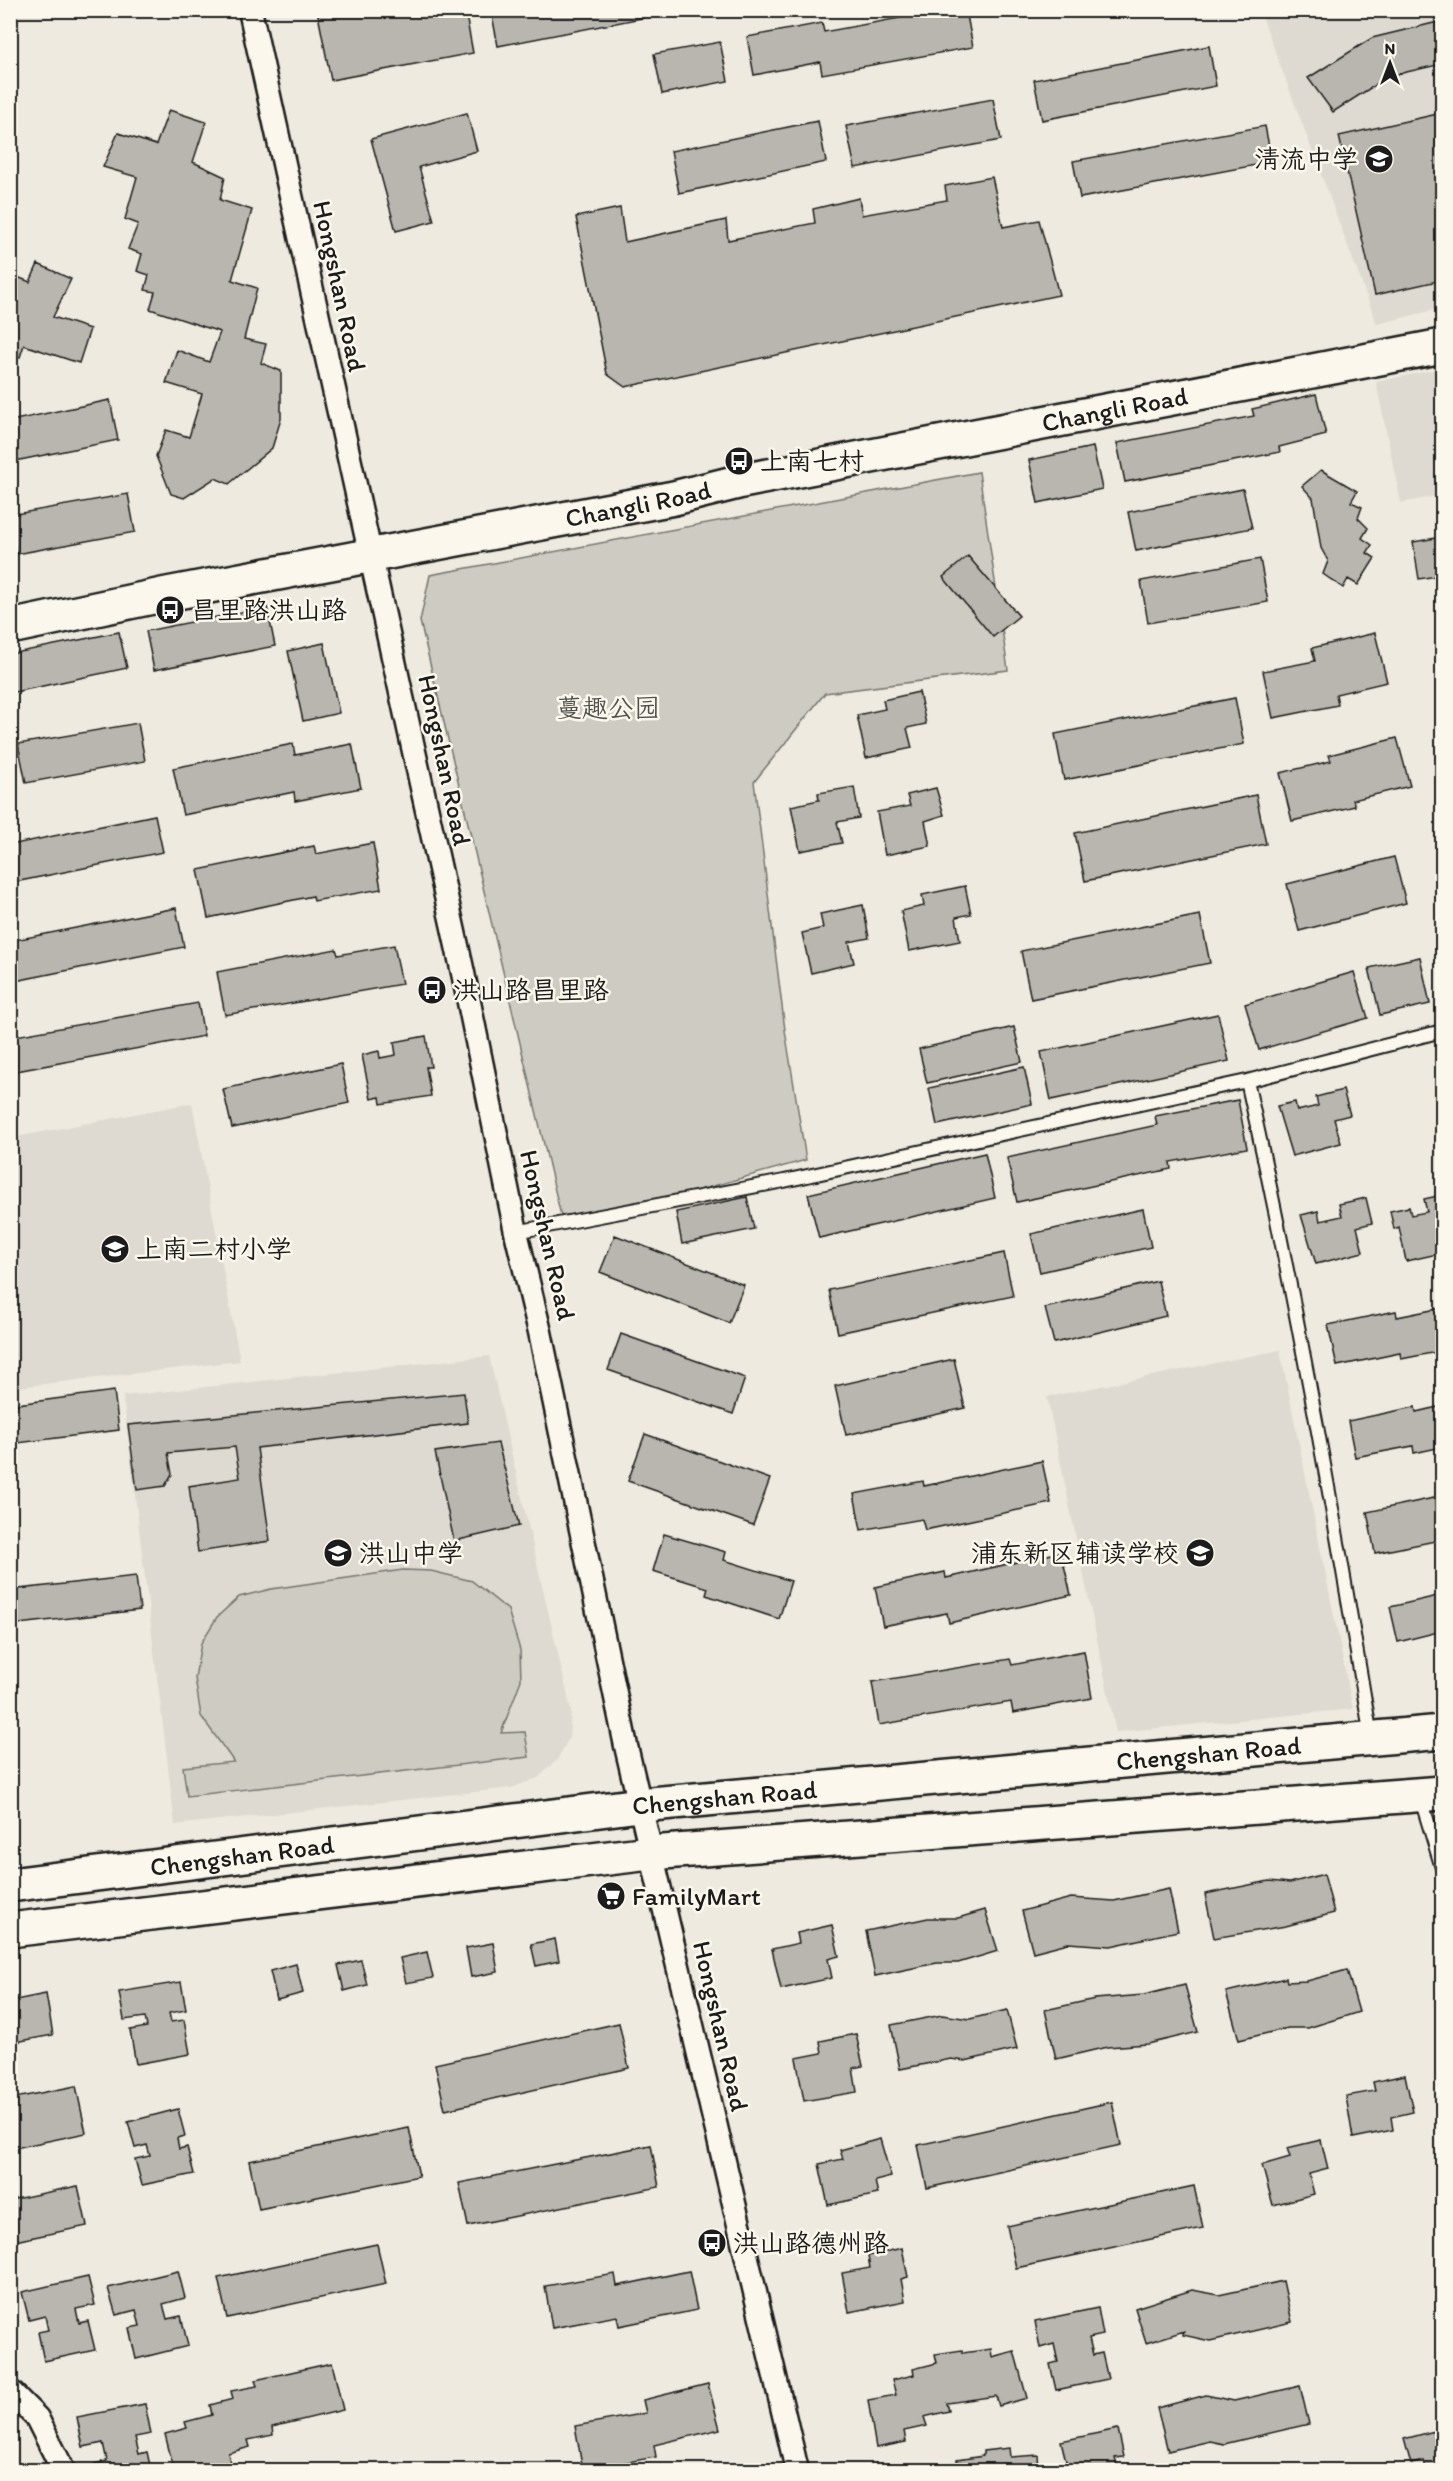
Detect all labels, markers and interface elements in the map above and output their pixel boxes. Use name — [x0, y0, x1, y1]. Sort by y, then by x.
north arrow — [1360, 33, 1420, 93]
text: N — [1385, 39, 1395, 58]
place label: 清流中学 — [1254, 143, 1358, 175]
school or university icon: 清流中学 — [1363, 143, 1395, 175]
street label: Hongshan Road — [306, 198, 374, 374]
street label: Changli Road — [1039, 379, 1190, 439]
bus stop icon: 上南七村 — [723, 445, 755, 477]
place label: 上南七村 — [760, 445, 864, 477]
street label: Changli Road — [563, 473, 714, 534]
bus stop icon: 昌里路洪山路 — [154, 594, 186, 626]
place label: 昌里路洪山路 — [191, 594, 347, 626]
street label: Hongshan Road — [411, 672, 479, 848]
park label: 蔓趣公园 — [556, 692, 660, 724]
bus stop icon: 洪山路昌里路 — [416, 974, 448, 1006]
place label: 洪山路昌里路 — [453, 974, 609, 1006]
street label: Hongshan Road — [513, 1147, 583, 1323]
school or university icon: 上南二村小学 — [99, 1233, 131, 1265]
place label: 上南二村小学 — [136, 1233, 292, 1265]
school or university icon: 洪山中学 — [322, 1537, 354, 1569]
place label: 洪山中学 — [359, 1537, 463, 1569]
place label: 浦东新区辅读学校 — [971, 1537, 1179, 1569]
school or university icon: 浦东新区辅读学校 — [1184, 1537, 1216, 1569]
street label: Chengshan Road — [1115, 1729, 1303, 1778]
street label: Chengshan Road — [631, 1773, 819, 1822]
street label: Chengshan Road — [148, 1828, 337, 1883]
supermarket icon: FamilyMart — [595, 1880, 627, 1912]
place label: FamilyMart — [632, 1880, 761, 1912]
street label: Hongshan Road — [686, 1938, 756, 2114]
bus stop icon: 洪山路德州路 — [696, 2227, 728, 2259]
place label: 洪山路德州路 — [733, 2227, 889, 2259]

